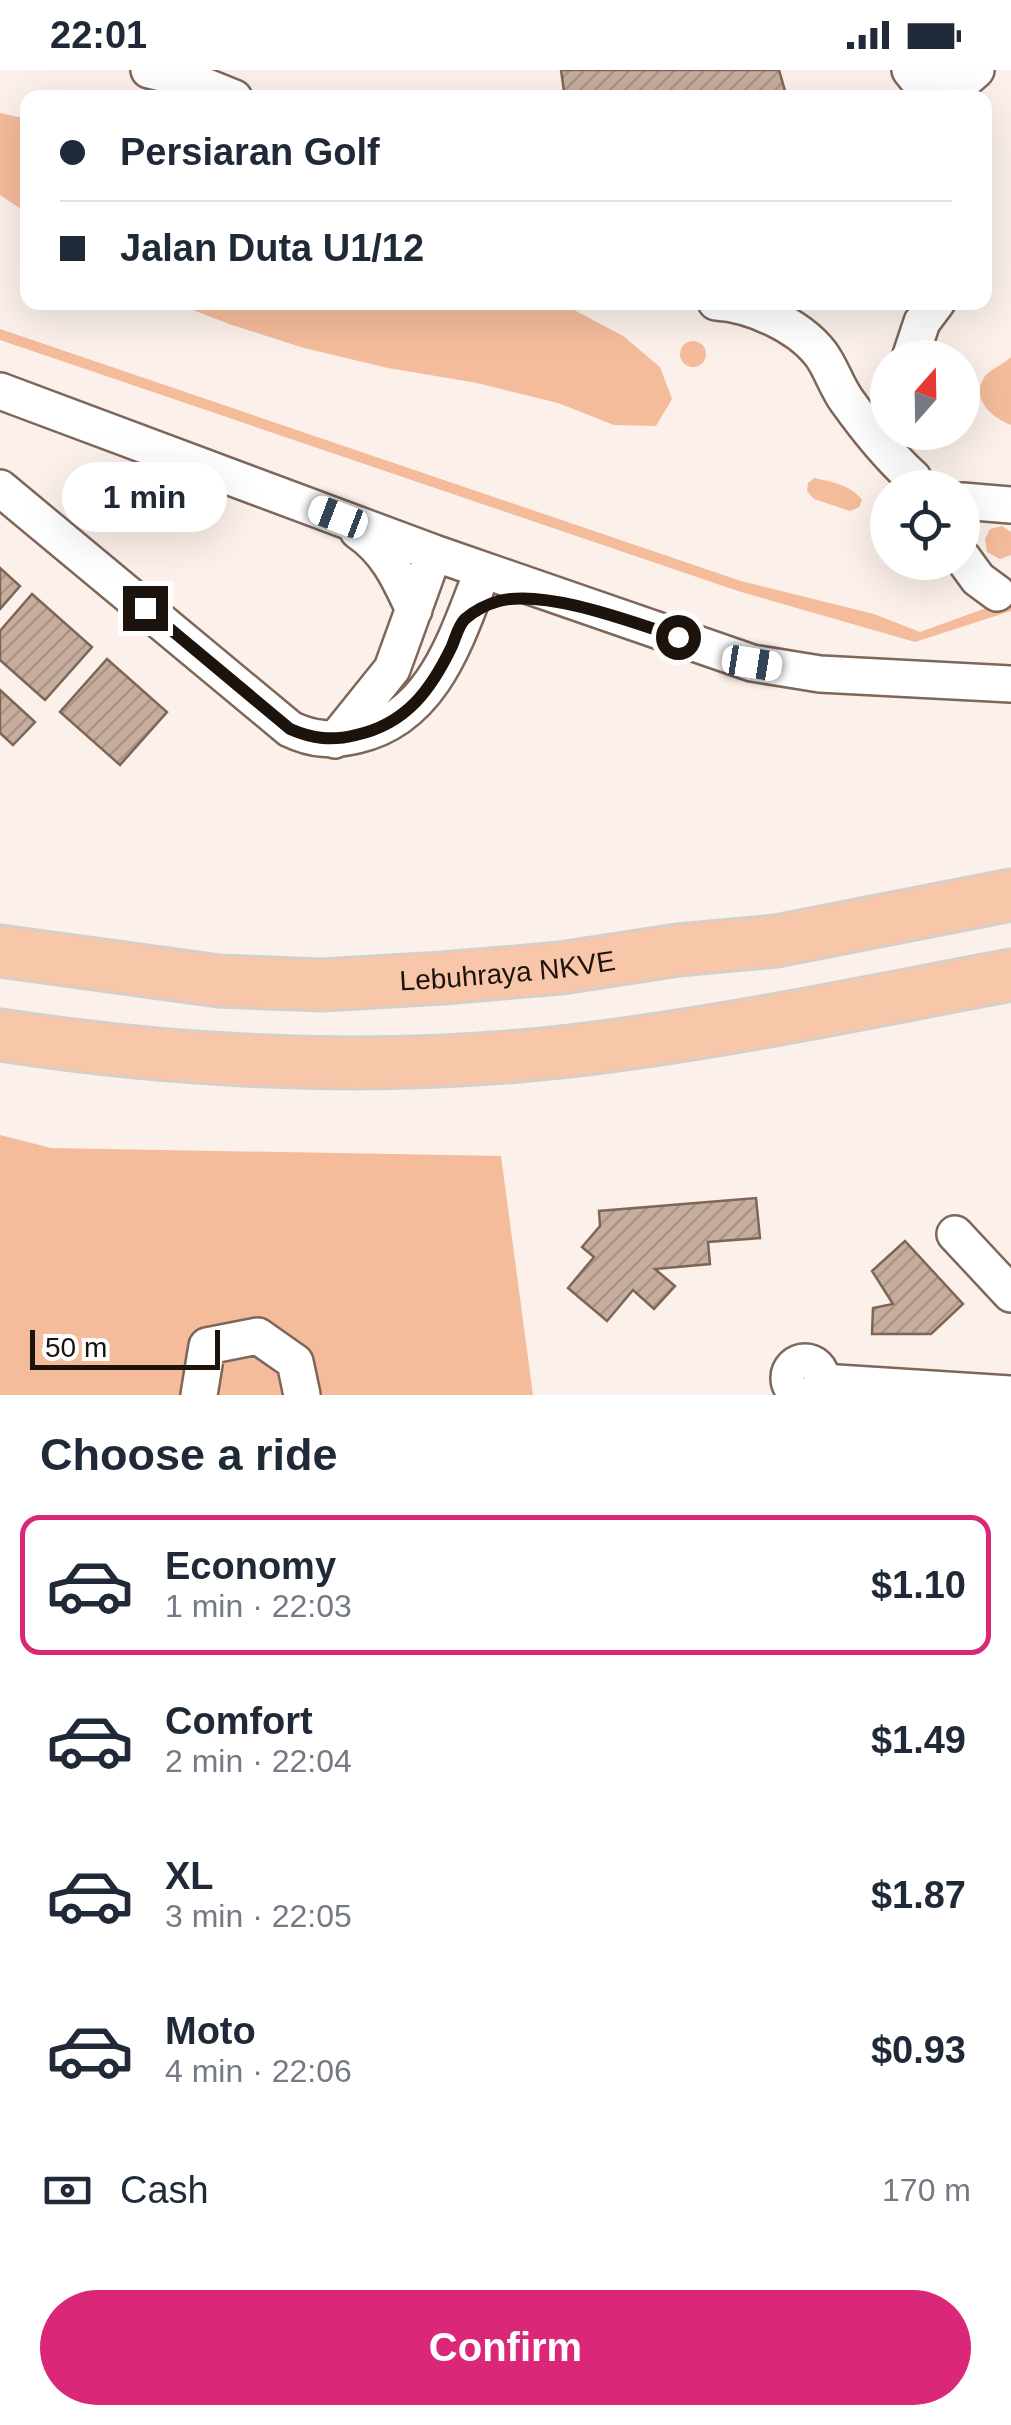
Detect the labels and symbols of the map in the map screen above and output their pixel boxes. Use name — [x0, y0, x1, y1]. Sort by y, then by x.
north arrow — [870, 340, 980, 450]
callout: 1 min — [62, 463, 228, 533]
car — [305, 492, 371, 542]
route end — [123, 586, 168, 631]
route start — [656, 615, 701, 660]
car — [720, 643, 784, 683]
street label: Lebuhraya NKVE — [399, 944, 617, 996]
scale bar — [30, 1325, 220, 1370]

